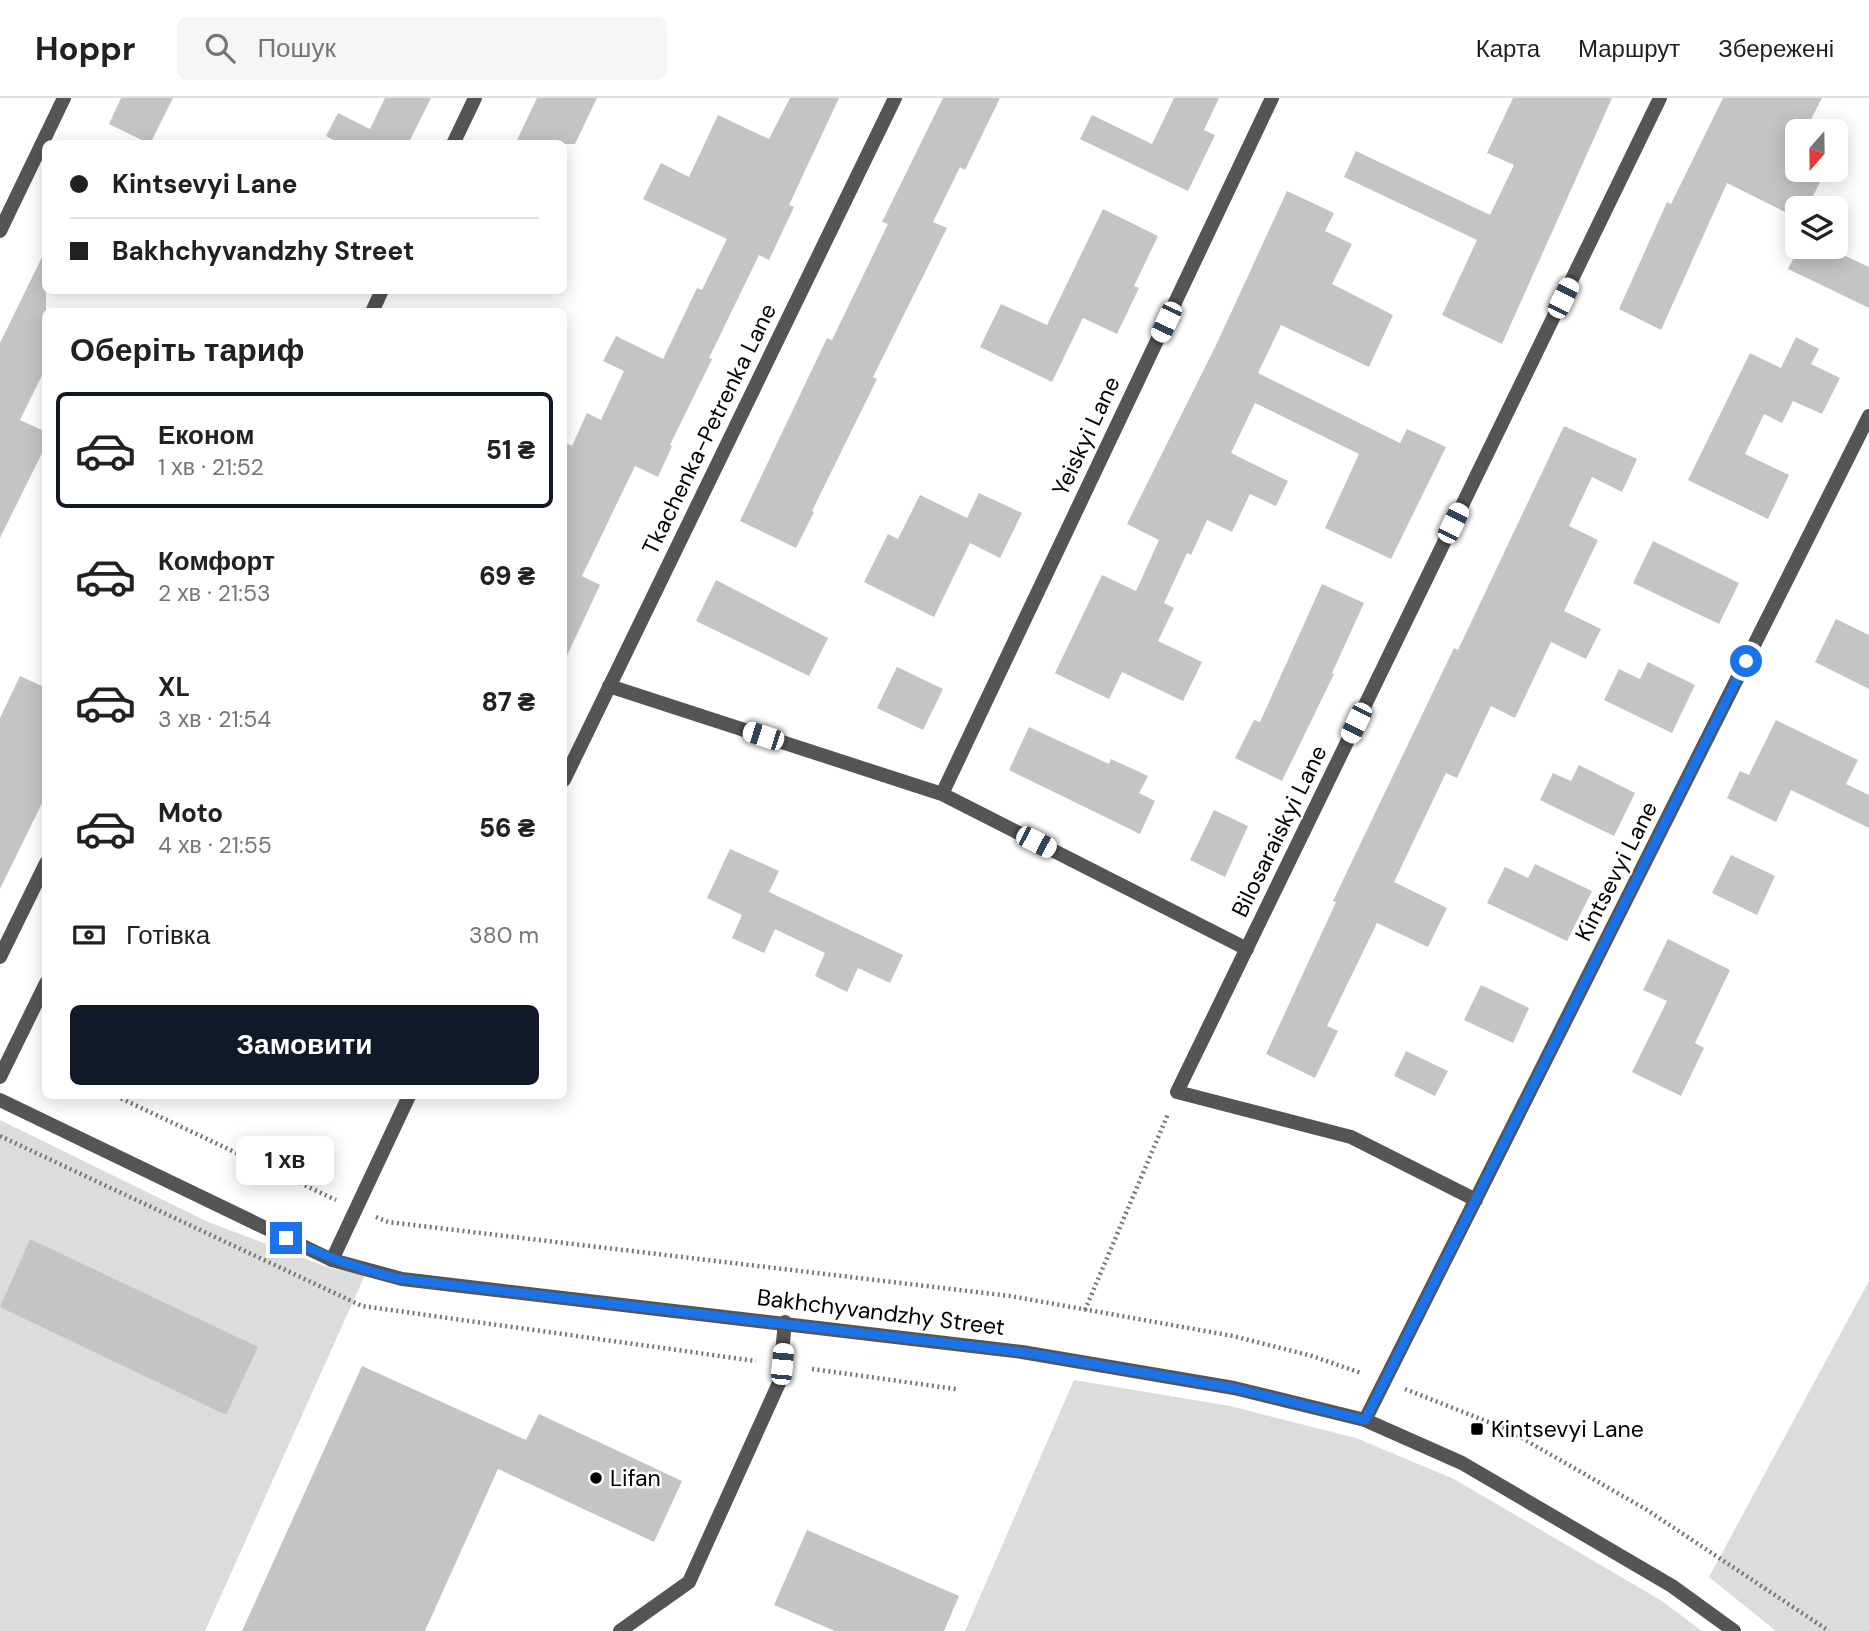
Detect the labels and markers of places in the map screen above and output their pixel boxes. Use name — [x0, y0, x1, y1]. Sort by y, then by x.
place label: Kintsevyi Lane — [1491, 1414, 1644, 1444]
marker: Kintsevyi Lane — [1469, 1421, 1485, 1437]
place label: Lifan — [610, 1463, 661, 1493]
marker: Lifan — [588, 1470, 604, 1486]

